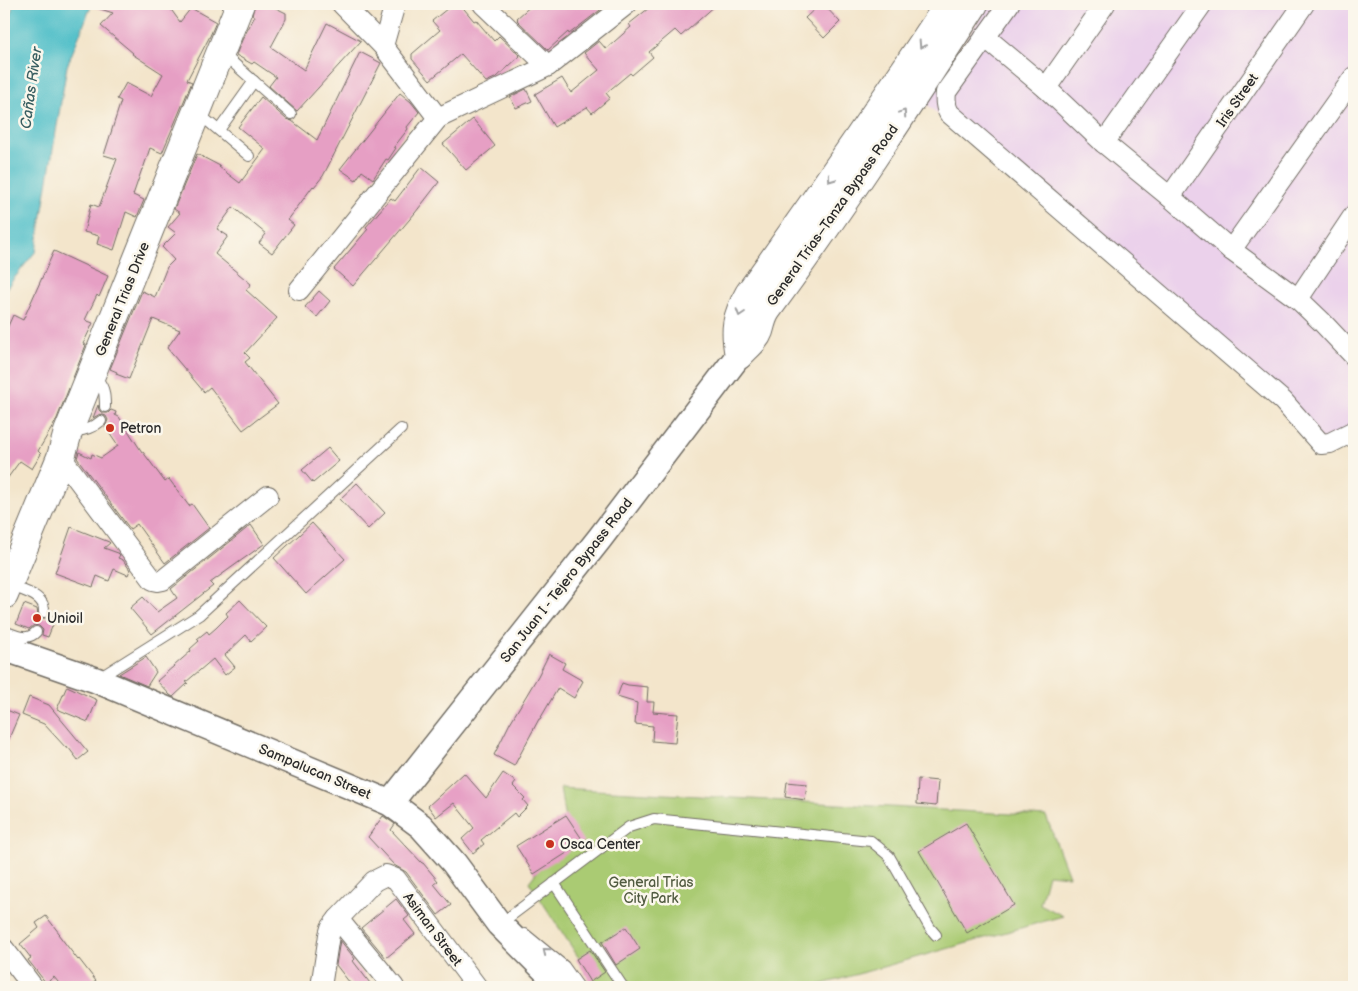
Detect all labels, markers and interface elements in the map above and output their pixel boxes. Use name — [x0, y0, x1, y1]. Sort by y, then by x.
one-way arrow — [919, 39, 928, 48]
water label: Cañas River — [16, 44, 47, 130]
street label: Iris Street — [1213, 70, 1262, 130]
one-way arrow — [897, 109, 907, 118]
street label: General Trias–Tanza Bypass Road — [763, 121, 902, 309]
one-way arrow — [828, 173, 837, 183]
street label: General Trias Drive — [92, 240, 153, 359]
one-way arrow — [736, 309, 746, 317]
place label: Petron — [120, 420, 162, 437]
marker: Petron — [104, 422, 116, 434]
street label: San Juan I - Tejero Bypass Road — [497, 495, 636, 666]
place label: Unioil — [47, 610, 83, 627]
marker: Unioil — [31, 612, 43, 624]
street label: Sampalucan Street — [256, 740, 374, 803]
place label: Osca Center — [560, 836, 641, 853]
marker: Osca Center — [544, 838, 556, 850]
park label: General Trias City Park — [608, 874, 694, 907]
street label: Asiman Street — [399, 889, 466, 970]
one-way arrow — [543, 949, 552, 957]

